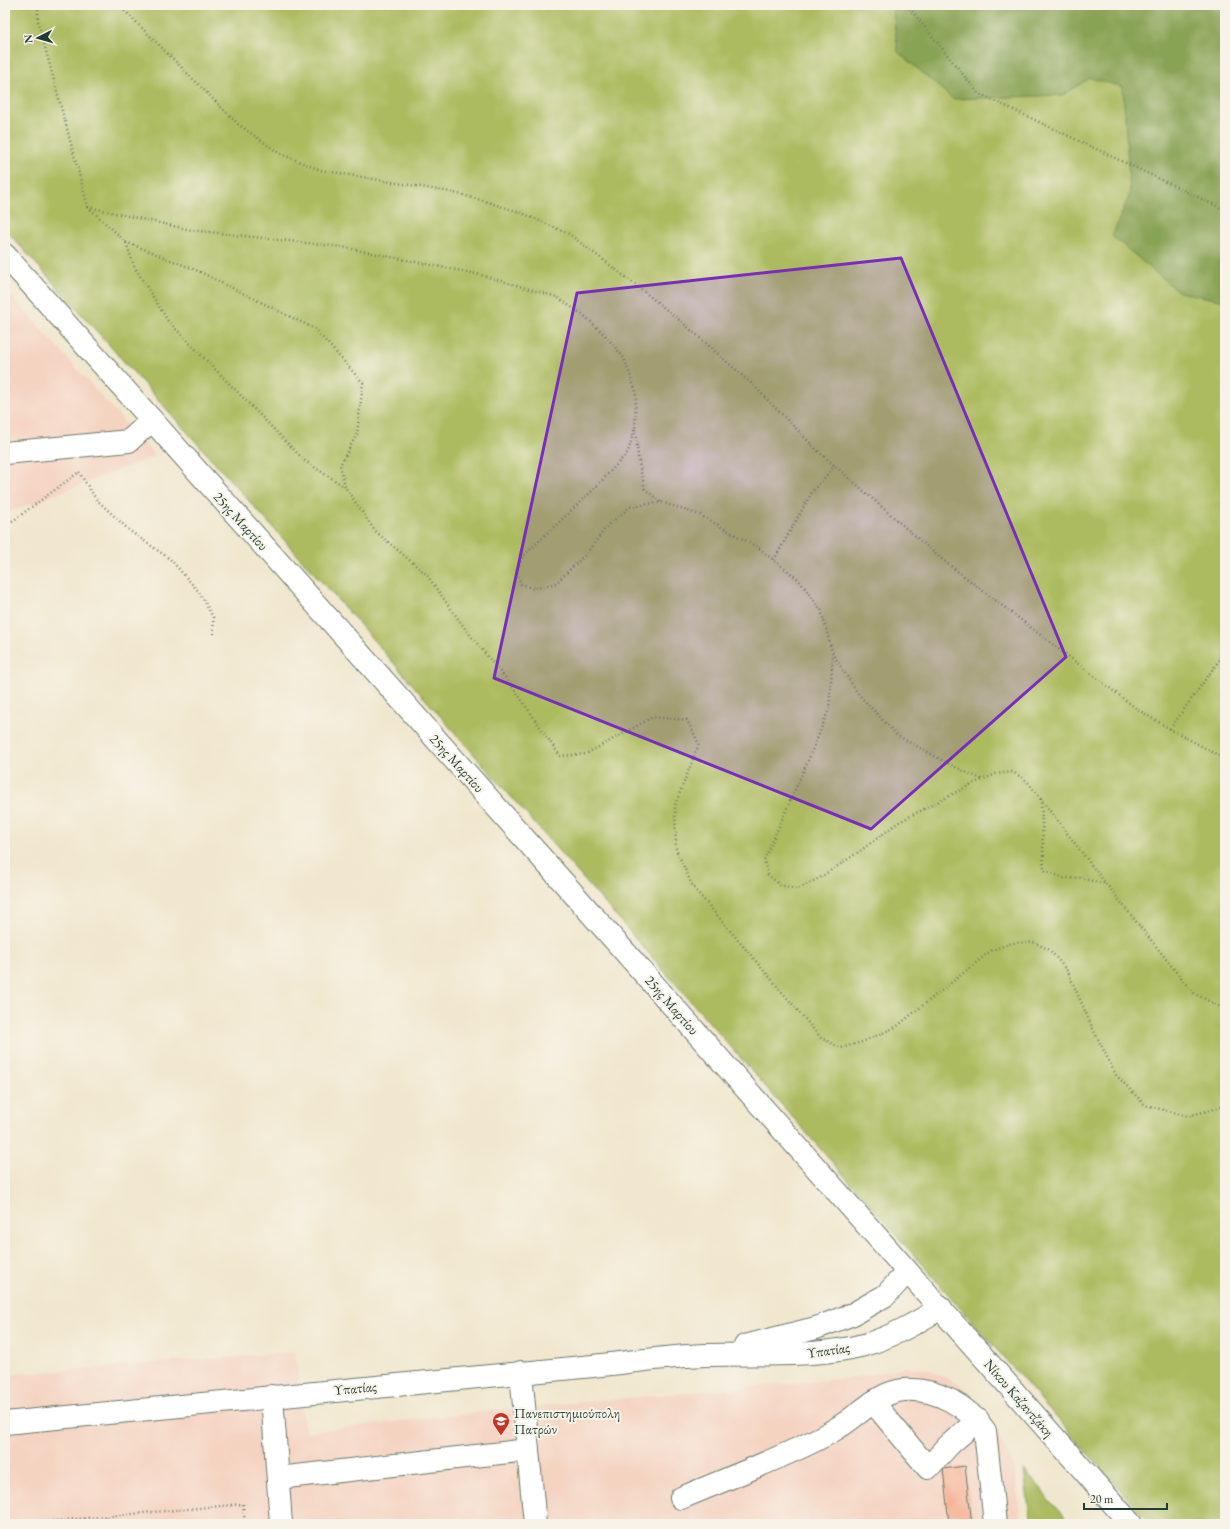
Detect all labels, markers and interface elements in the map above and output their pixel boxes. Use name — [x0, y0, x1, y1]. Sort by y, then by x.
north arrow — [18, 18, 58, 58]
text: N — [21, 34, 35, 44]
street label: 25ης Μαρτίου — [210, 488, 272, 554]
street label: 25ης Μαρτίου — [426, 730, 488, 796]
street label: 25ης Μαρτίου — [641, 971, 703, 1039]
street label: Υπατίας — [805, 1338, 851, 1362]
street label: Νίκου Καζαντζάκη — [980, 1355, 1058, 1441]
street label: Υπατίας — [333, 1377, 378, 1399]
place label: Πανεπιστημιούπολη Πατρών — [514, 1404, 620, 1438]
school or university icon: Πανεπιστημιούπολη Πατρών — [491, 1411, 511, 1436]
scale bar — [1084, 1485, 1167, 1511]
text: 20 m — [1090, 1491, 1114, 1507]

